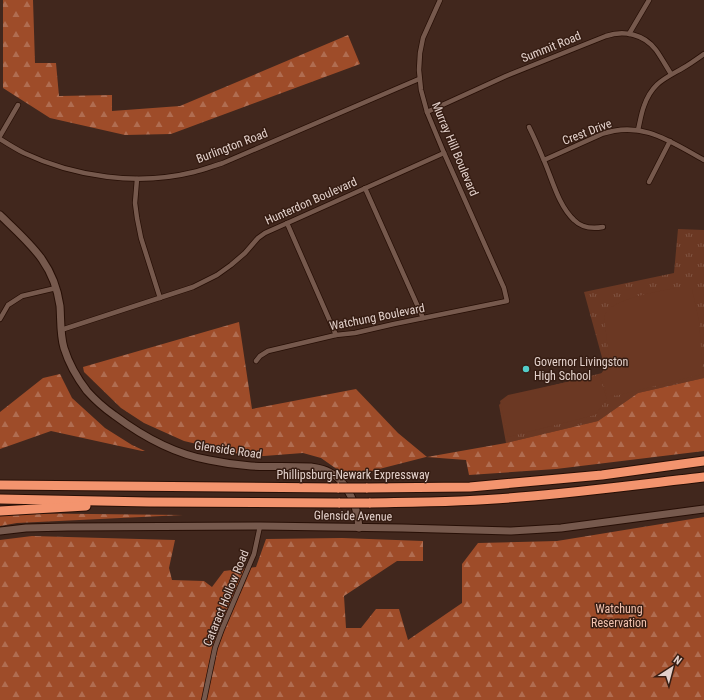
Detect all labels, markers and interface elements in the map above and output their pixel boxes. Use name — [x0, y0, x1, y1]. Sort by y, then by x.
street label: Summit Road — [519, 29, 583, 65]
street label: Murray Hill Boulevard — [429, 100, 481, 198]
street label: Crest Drive — [560, 116, 614, 148]
street label: Burlington Road — [194, 126, 270, 166]
street label: Hunterdon Boulevard — [263, 174, 359, 228]
street label: Watchung Boulevard — [328, 301, 426, 333]
place label: Governor Livingston High School — [534, 355, 629, 383]
marker: Governor Livingston High School — [521, 364, 531, 374]
street label: Glenside Road — [193, 438, 263, 462]
street label: Phillipsburg-Newark Expressway — [276, 468, 430, 482]
street label: Glenside Avenue — [314, 508, 393, 524]
street label: Cataract Hollow Road — [200, 548, 252, 648]
park label: Watchung Reservation — [591, 602, 647, 630]
north arrow — [652, 648, 692, 688]
text: N — [671, 653, 684, 668]

